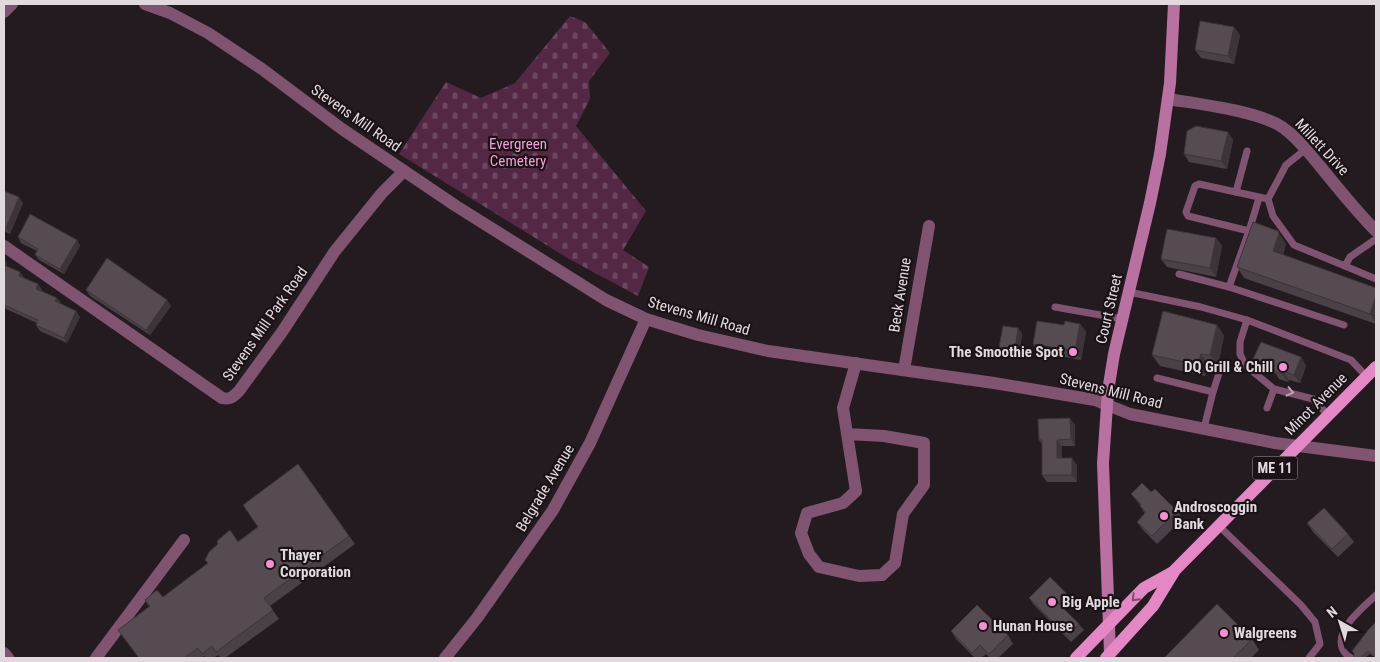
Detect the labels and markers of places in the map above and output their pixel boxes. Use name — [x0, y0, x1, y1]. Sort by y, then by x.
place label: The Smoothie Spot — [949, 343, 1063, 361]
marker: The Smoothie Spot — [1067, 346, 1079, 358]
place label: DQ Grill & Chill — [1184, 358, 1273, 376]
marker: DQ Grill & Chill — [1277, 361, 1289, 373]
place label: Androscoggin Bank — [1174, 498, 1257, 533]
marker: Androscoggin Bank — [1158, 510, 1170, 522]
place label: Thayer Corporation — [280, 546, 351, 581]
marker: Thayer Corporation — [264, 558, 276, 570]
place label: Big Apple — [1062, 593, 1120, 611]
marker: Big Apple — [1046, 596, 1058, 608]
place label: Hunan House — [993, 617, 1073, 635]
marker: Hunan House — [977, 620, 989, 632]
place label: Walgreens — [1234, 624, 1297, 642]
marker: Walgreens — [1218, 627, 1230, 639]

